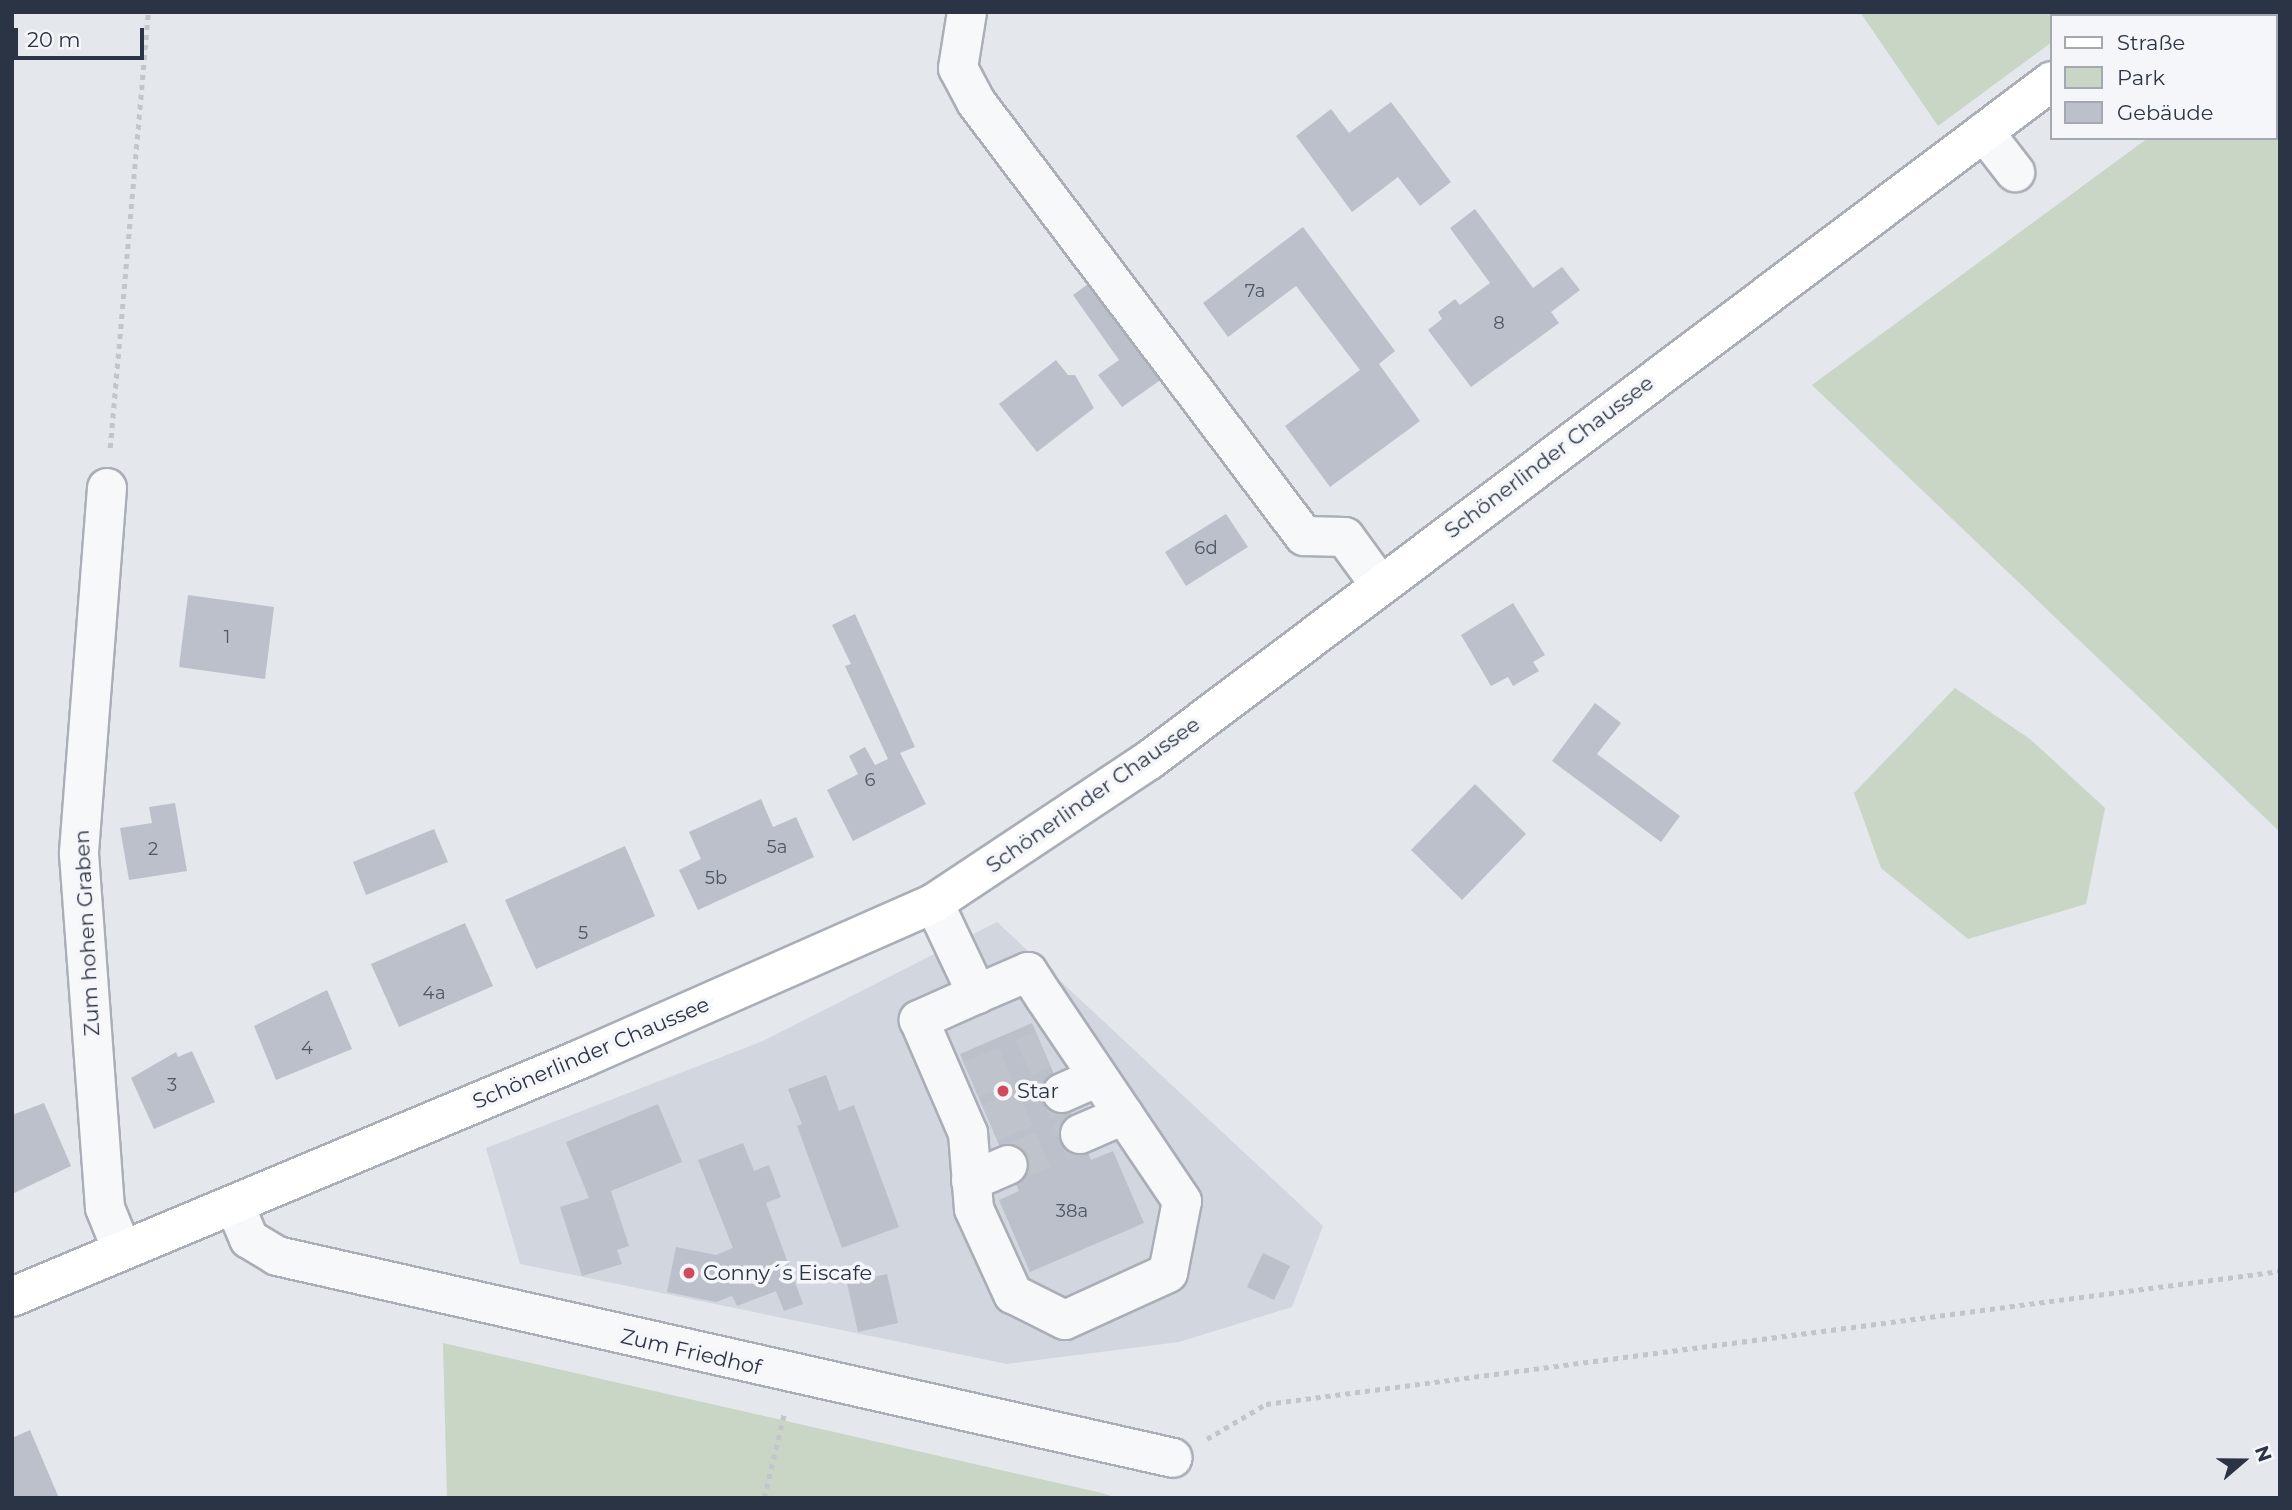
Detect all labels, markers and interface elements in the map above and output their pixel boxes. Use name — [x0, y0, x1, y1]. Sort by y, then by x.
scale bar — [18, 14, 147, 58]
legend — [2050, 14, 2278, 140]
text: 20 m — [27, 27, 81, 52]
text: Straße — [2117, 30, 2185, 55]
text: Park — [2117, 65, 2165, 90]
text: Gebäude — [2117, 100, 2214, 125]
house number: 7a — [1245, 280, 1265, 302]
house number: 8 — [1493, 312, 1505, 334]
street label: Schönerlinder Chaussee — [1440, 370, 1658, 544]
house number: 6d — [1194, 537, 1218, 559]
house number: 1 — [224, 626, 230, 648]
street label: Schönerlinder Chaussee — [981, 712, 1205, 878]
house number: 6 — [865, 769, 875, 791]
street label: Zum hohen Graben — [69, 829, 105, 1037]
house number: 5a — [767, 836, 787, 858]
house number: 2 — [148, 838, 158, 860]
house number: 5b — [705, 867, 727, 889]
house number: 5 — [578, 922, 588, 944]
house number: 4a — [422, 982, 446, 1004]
street label: Schönerlinder Chaussee — [469, 992, 713, 1114]
house number: 4 — [301, 1037, 313, 1059]
house number: 3 — [167, 1074, 177, 1096]
place label: Star — [1017, 1078, 1059, 1104]
marker: Star — [995, 1083, 1011, 1099]
house number: 38a — [1056, 1200, 1088, 1222]
place label: Conny´s Eiscafe — [703, 1260, 872, 1286]
marker: Conny´s Eiscafe — [681, 1265, 697, 1281]
street label: Zum Friedhof — [618, 1324, 764, 1380]
north arrow — [2208, 1426, 2278, 1496]
text: N — [2250, 1442, 2277, 1465]

